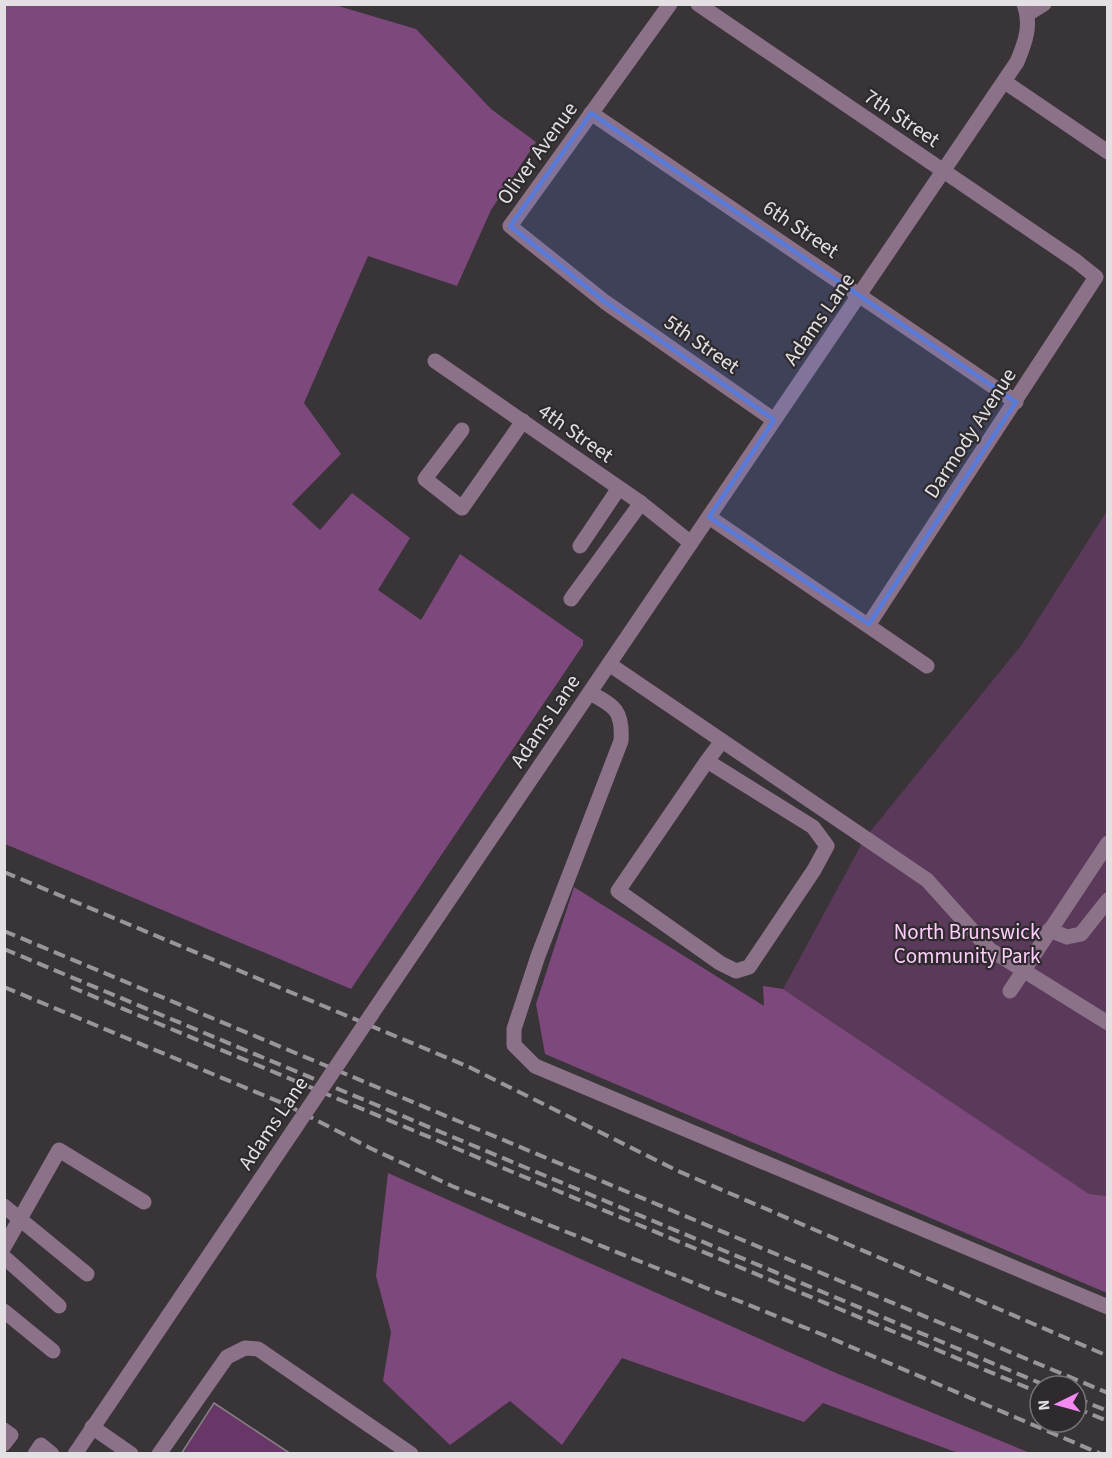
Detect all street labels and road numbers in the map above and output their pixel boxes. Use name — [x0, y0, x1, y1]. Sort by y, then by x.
street label: 7th Street — [858, 82, 946, 154]
street label: Oliver Avenue — [489, 95, 585, 211]
street label: 6th Street — [757, 193, 845, 265]
street label: Adams Lane — [776, 267, 862, 371]
street label: 5th Street — [658, 307, 746, 381]
street label: Darmody Avenue — [917, 362, 1023, 504]
street label: 4th Street — [532, 396, 620, 470]
street label: Adams Lane — [503, 668, 587, 774]
street label: Adams Lane — [231, 1070, 315, 1176]

